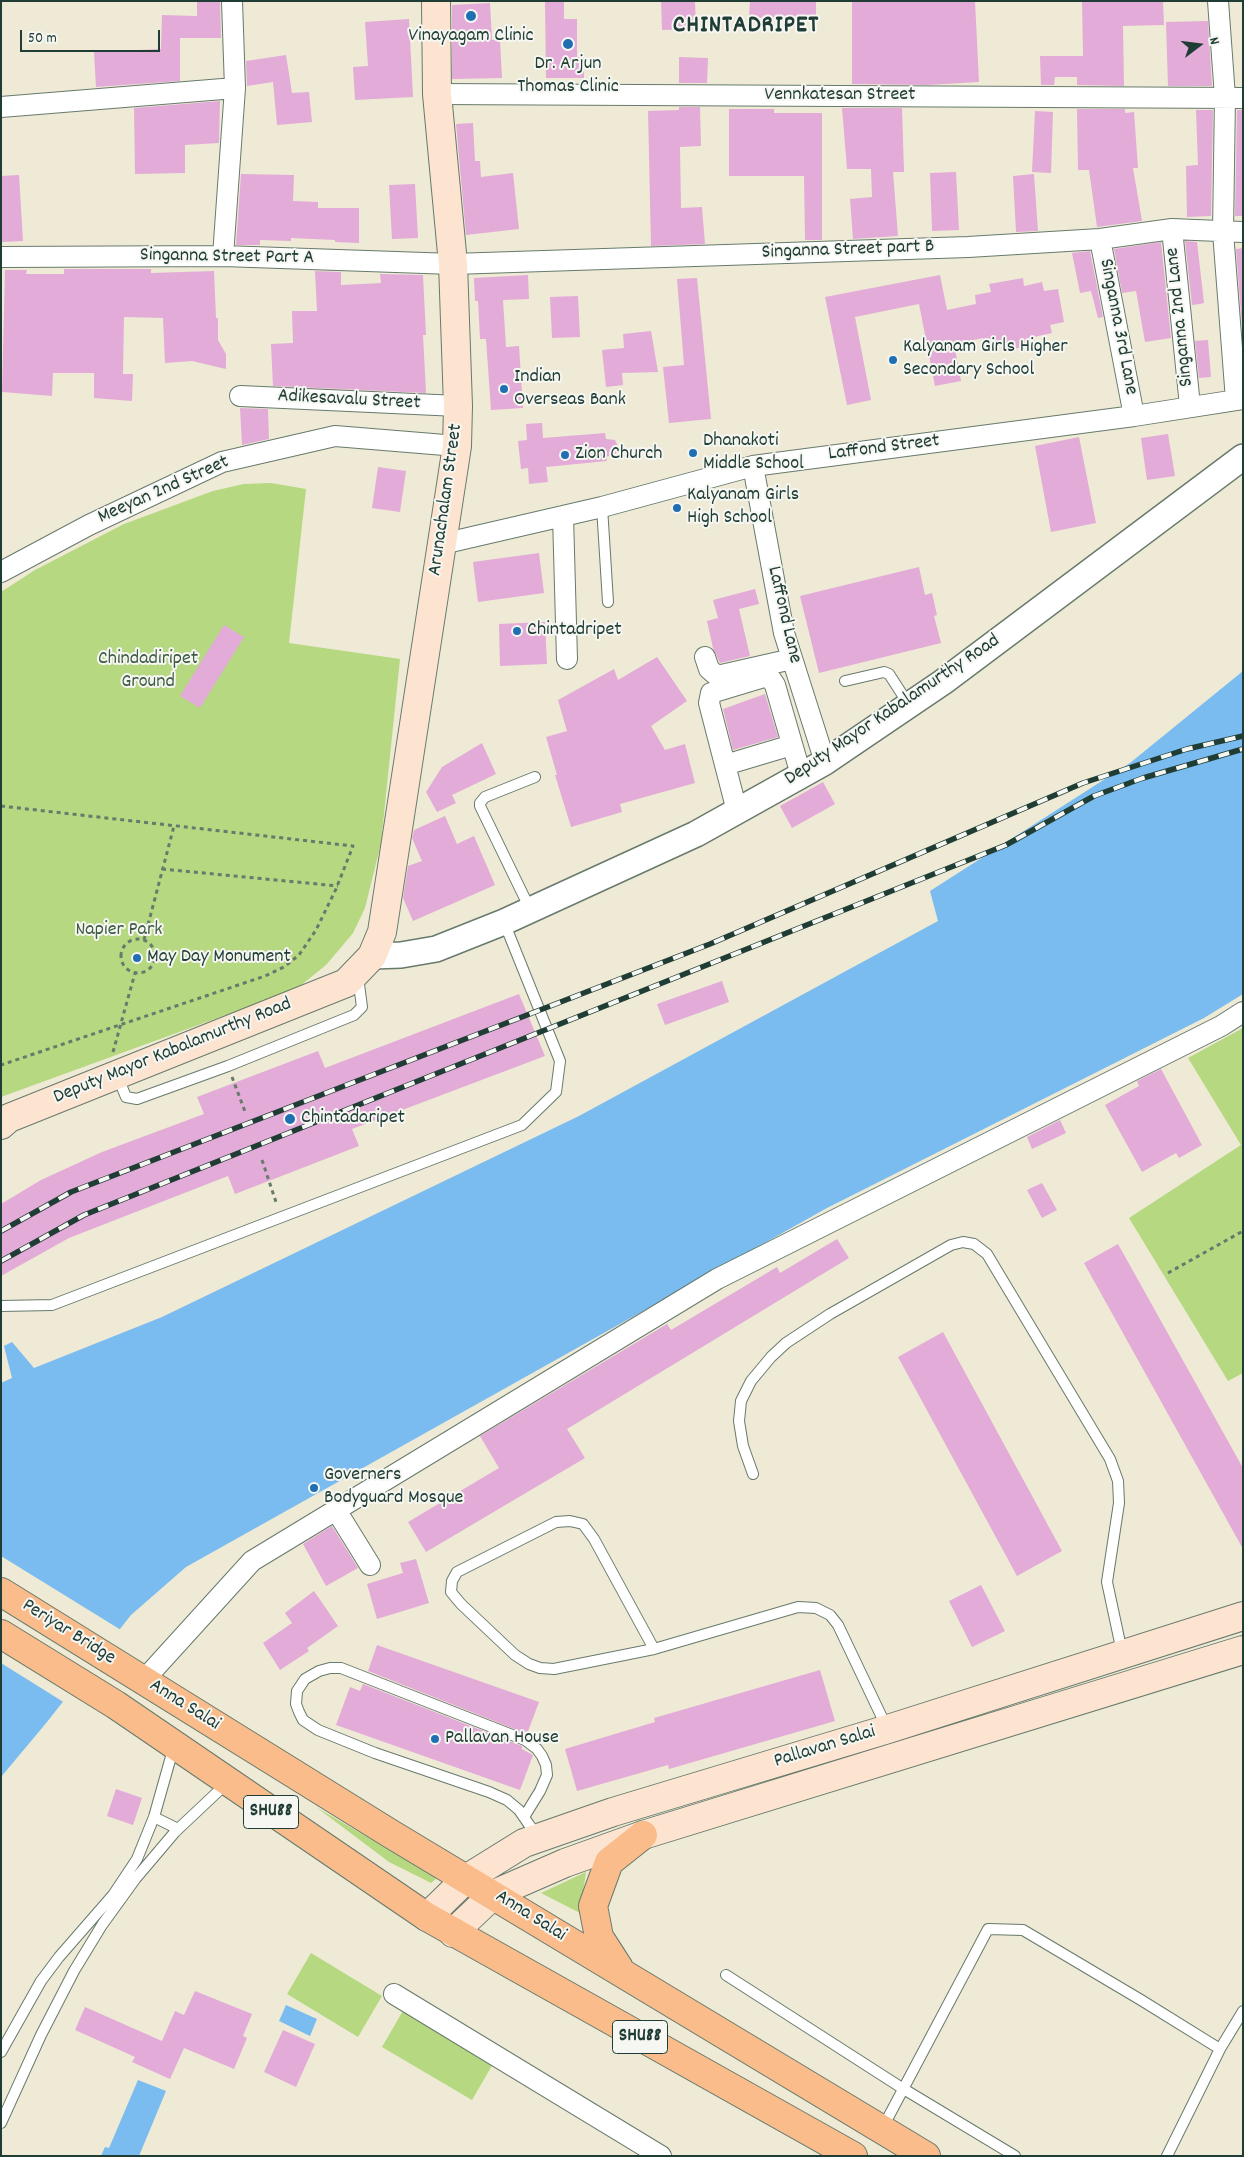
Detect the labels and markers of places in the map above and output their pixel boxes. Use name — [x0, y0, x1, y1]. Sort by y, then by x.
marker: Vinayagam Clinic — [464, 9, 478, 23]
place label: Vinayagam Clinic — [408, 25, 534, 49]
marker: Dr. Arjun Thomas Clinic — [561, 37, 575, 51]
place label: Dr. Arjun Thomas Clinic — [517, 53, 619, 100]
place label: Kalyanam Girls Higher Secondary School — [903, 336, 1068, 383]
marker: Kalyanam Girls Higher Secondary School — [887, 354, 899, 366]
place label: Indian Overseas Bank — [514, 366, 626, 413]
marker: Indian Overseas Bank — [498, 383, 510, 395]
place label: Dhanakoti Middle School — [703, 430, 804, 477]
place label: Zion Church — [575, 443, 662, 467]
marker: Dhanakoti Middle School — [687, 447, 699, 459]
marker: Zion Church — [559, 449, 571, 461]
place label: Kalyanam Girls High School — [687, 484, 799, 531]
marker: Kalyanam Girls High School — [671, 502, 683, 514]
place label: Chintadripet — [527, 619, 622, 643]
marker: Chintadripet — [511, 625, 523, 637]
place label: May Day Monument — [147, 946, 291, 970]
marker: May Day Monument — [131, 952, 143, 964]
place label: Chintadaripet — [301, 1107, 405, 1131]
marker: Chintadaripet — [283, 1112, 297, 1126]
place label: Governers Bodyguard Mosque — [324, 1464, 463, 1511]
marker: Governers Bodyguard Mosque — [308, 1482, 320, 1494]
place label: Pallavan House — [445, 1727, 559, 1751]
marker: Pallavan House — [429, 1733, 441, 1745]

